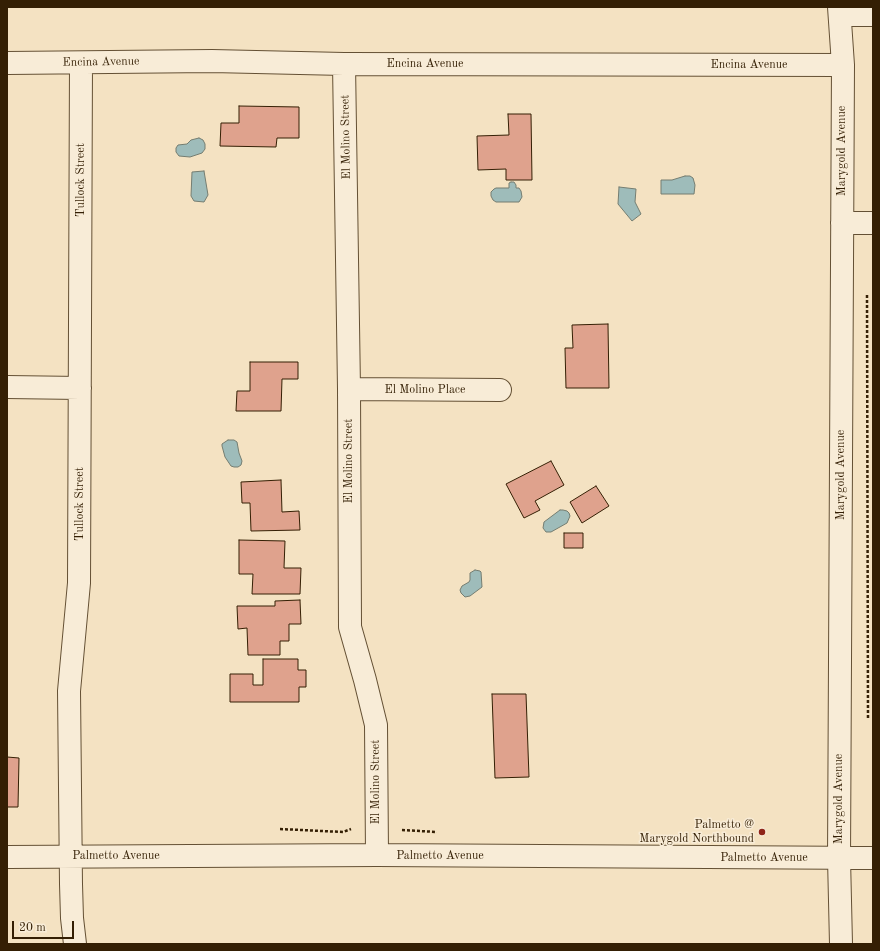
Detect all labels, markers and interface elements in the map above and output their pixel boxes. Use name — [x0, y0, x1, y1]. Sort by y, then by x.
street label: Encina Avenue — [62, 54, 140, 70]
street label: Encina Avenue — [386, 57, 464, 71]
street label: Encina Avenue — [710, 58, 788, 72]
street label: El Molino Street — [338, 94, 354, 180]
street label: Marygold Avenue — [835, 106, 849, 196]
street label: Tullock Street — [74, 143, 88, 217]
street label: El Molino Place — [384, 383, 466, 397]
street label: El Molino Street — [342, 419, 356, 503]
street label: Marygold Avenue — [834, 430, 848, 520]
street label: Tullock Street — [73, 467, 87, 541]
street label: El Molino Street — [369, 740, 383, 824]
street label: Marygold Avenue — [832, 754, 846, 844]
place label: Palmetto @ Marygold Northbound — [639, 818, 754, 846]
marker: Palmetto @ Marygold Northbound — [757, 827, 767, 837]
street label: Palmetto Avenue — [72, 849, 160, 863]
street label: Palmetto Avenue — [396, 849, 484, 863]
street label: Palmetto Avenue — [720, 851, 808, 865]
scale bar — [14, 913, 76, 939]
text: 20 m — [19, 922, 46, 934]

